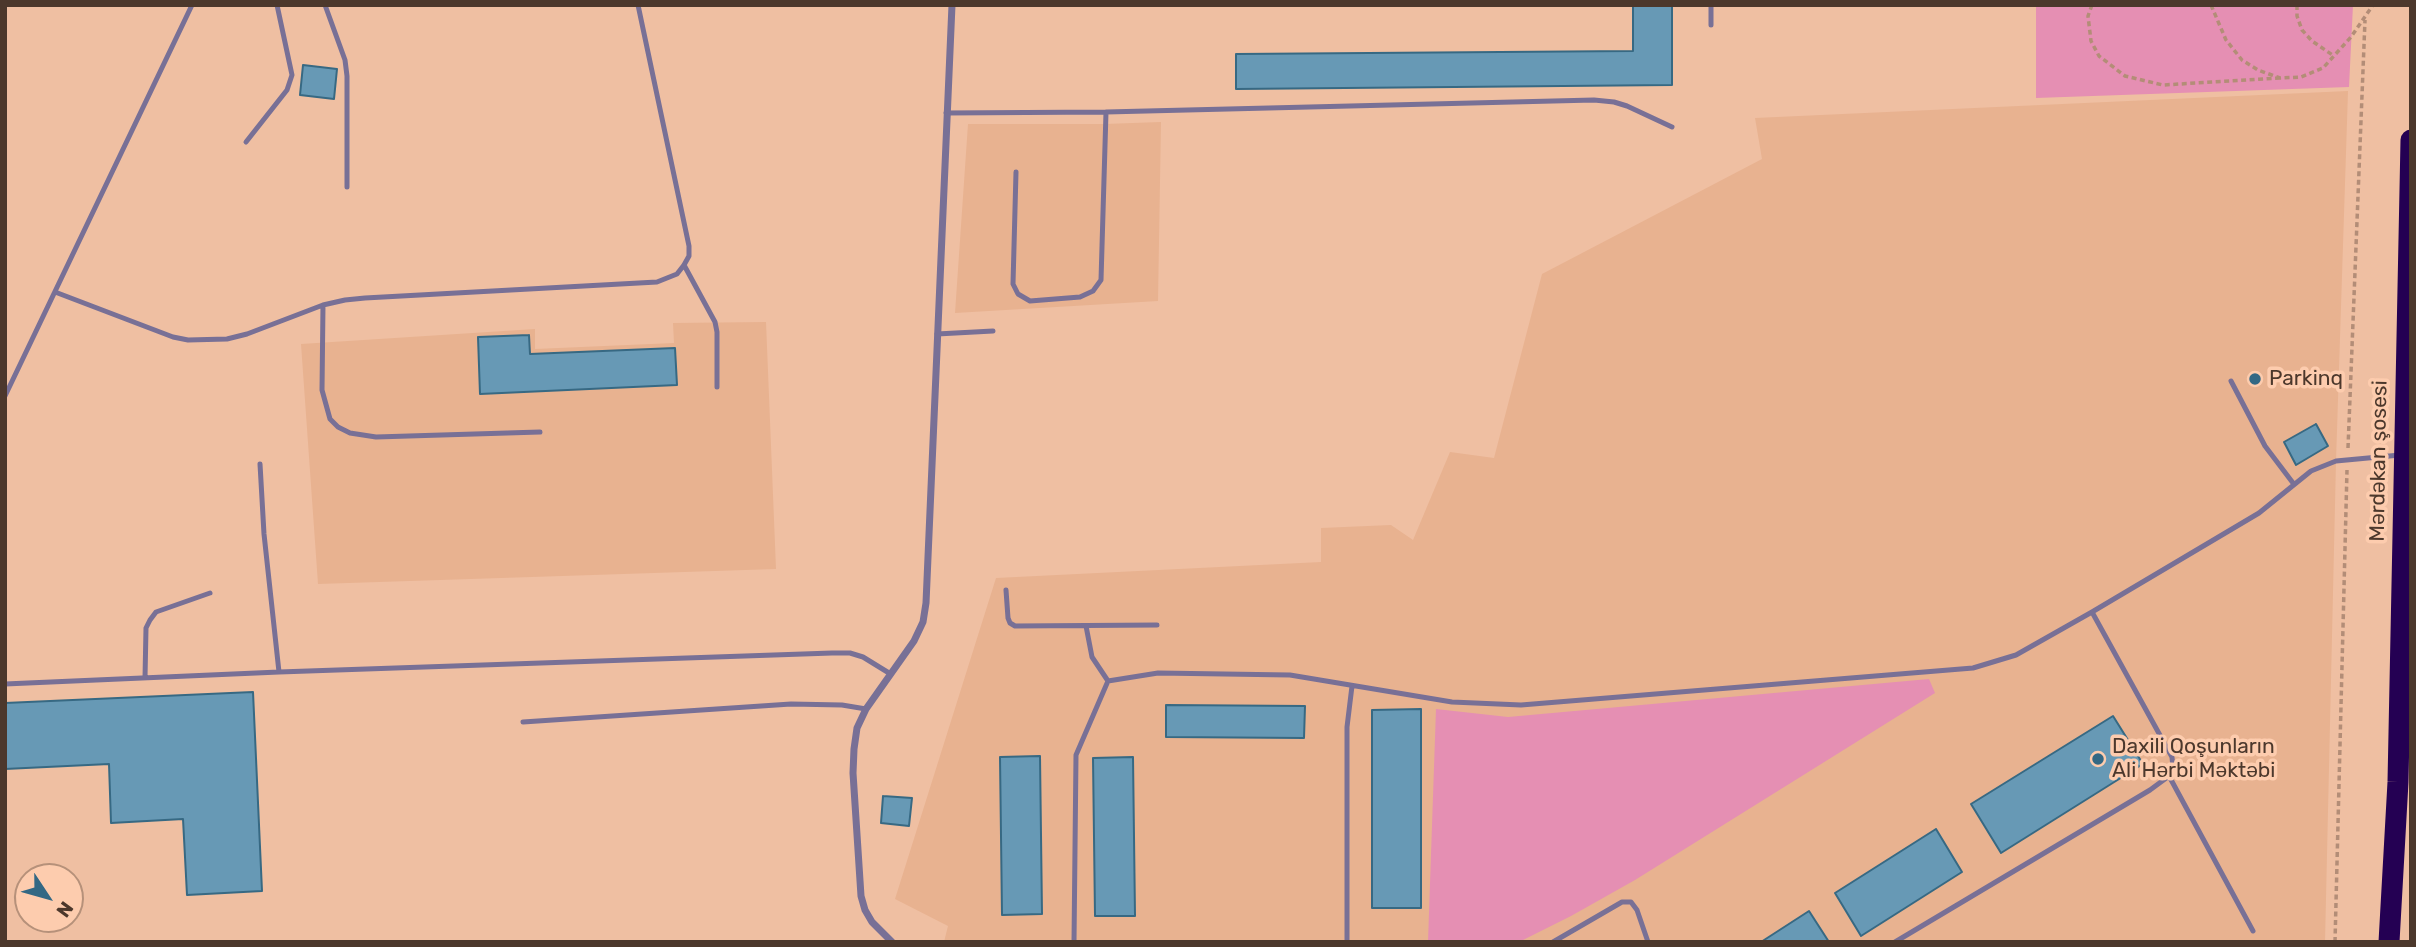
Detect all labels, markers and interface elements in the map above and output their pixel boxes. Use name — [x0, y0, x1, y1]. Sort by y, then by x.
place label: Parkinq — [2269, 366, 2343, 392]
marker: Parkinq — [2247, 371, 2263, 387]
street label: Mərdəkan şosesi — [2365, 380, 2393, 542]
place label: Daxili Qoşunların Ali Hərbi Məktəbi — [2112, 734, 2275, 784]
marker: Daxili Qoşunların Ali Hərbi Məktəbi — [2090, 751, 2106, 767]
north arrow — [14, 863, 84, 933]
text: N — [51, 897, 78, 922]

